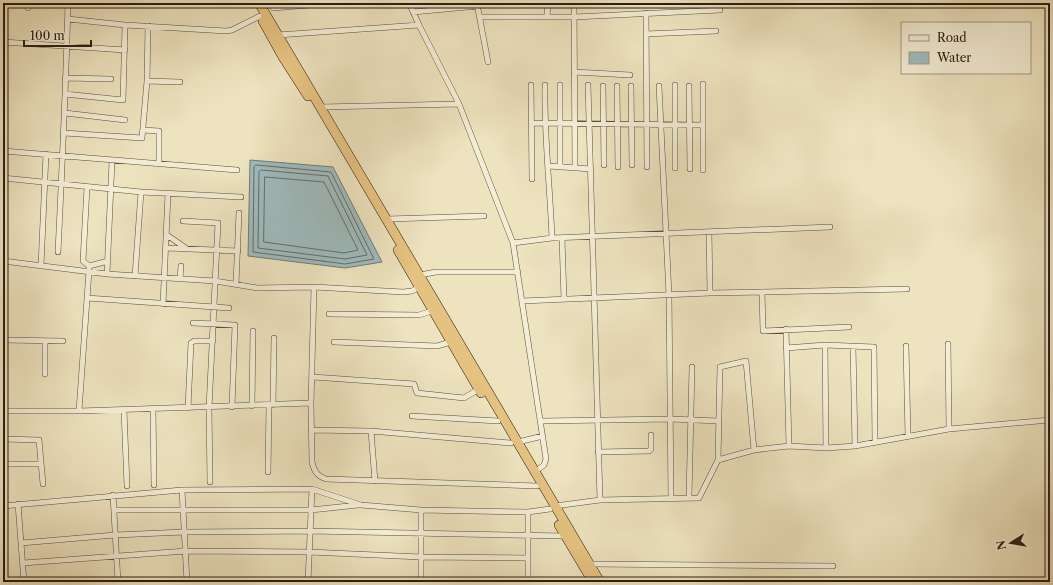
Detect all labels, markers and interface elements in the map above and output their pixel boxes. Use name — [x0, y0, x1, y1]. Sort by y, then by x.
scale bar — [24, 22, 91, 48]
legend — [901, 22, 1031, 74]
text: 100 m — [30, 28, 65, 43]
text: Road — [937, 30, 967, 45]
text: Water — [936, 50, 971, 65]
north arrow — [991, 523, 1031, 563]
text: N — [993, 539, 1009, 551]

